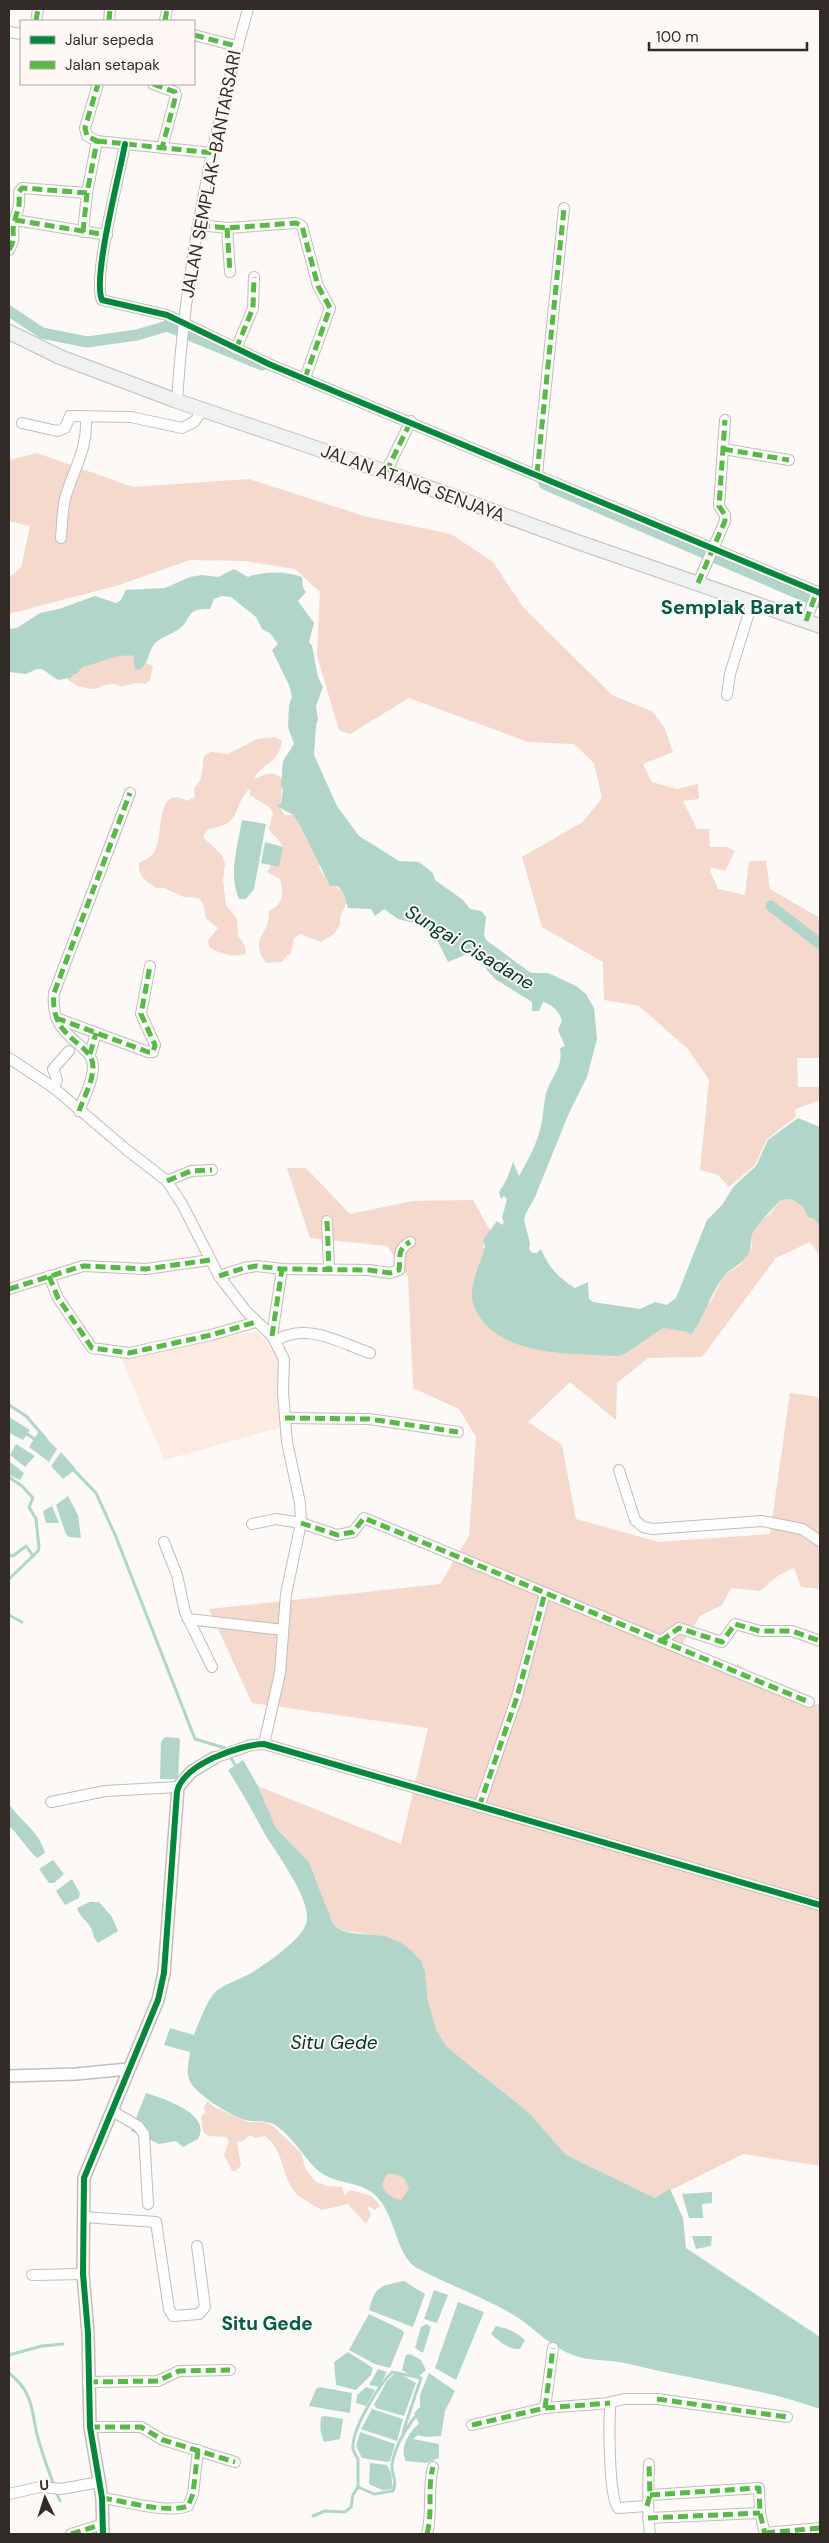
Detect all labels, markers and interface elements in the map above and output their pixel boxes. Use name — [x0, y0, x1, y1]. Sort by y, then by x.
legend — [20, 20, 195, 85]
scale bar — [649, 20, 806, 52]
text: 100 m — [656, 27, 699, 47]
text: Jalur sepeda — [65, 30, 154, 50]
street label: JALAN SEMPLAK–BANTARSARI — [175, 48, 247, 300]
text: Jalan setapak — [65, 55, 160, 75]
street label: JALAN ATANG SENJAYA — [318, 438, 508, 528]
district label: Semplak Barat — [661, 594, 803, 620]
water label: Sungai Cisadane — [401, 899, 539, 996]
water label: Situ Gede — [290, 2030, 378, 2055]
district label: Situ Gede — [221, 2311, 313, 2336]
north arrow — [20, 2473, 70, 2523]
text: U — [39, 2476, 50, 2494]

